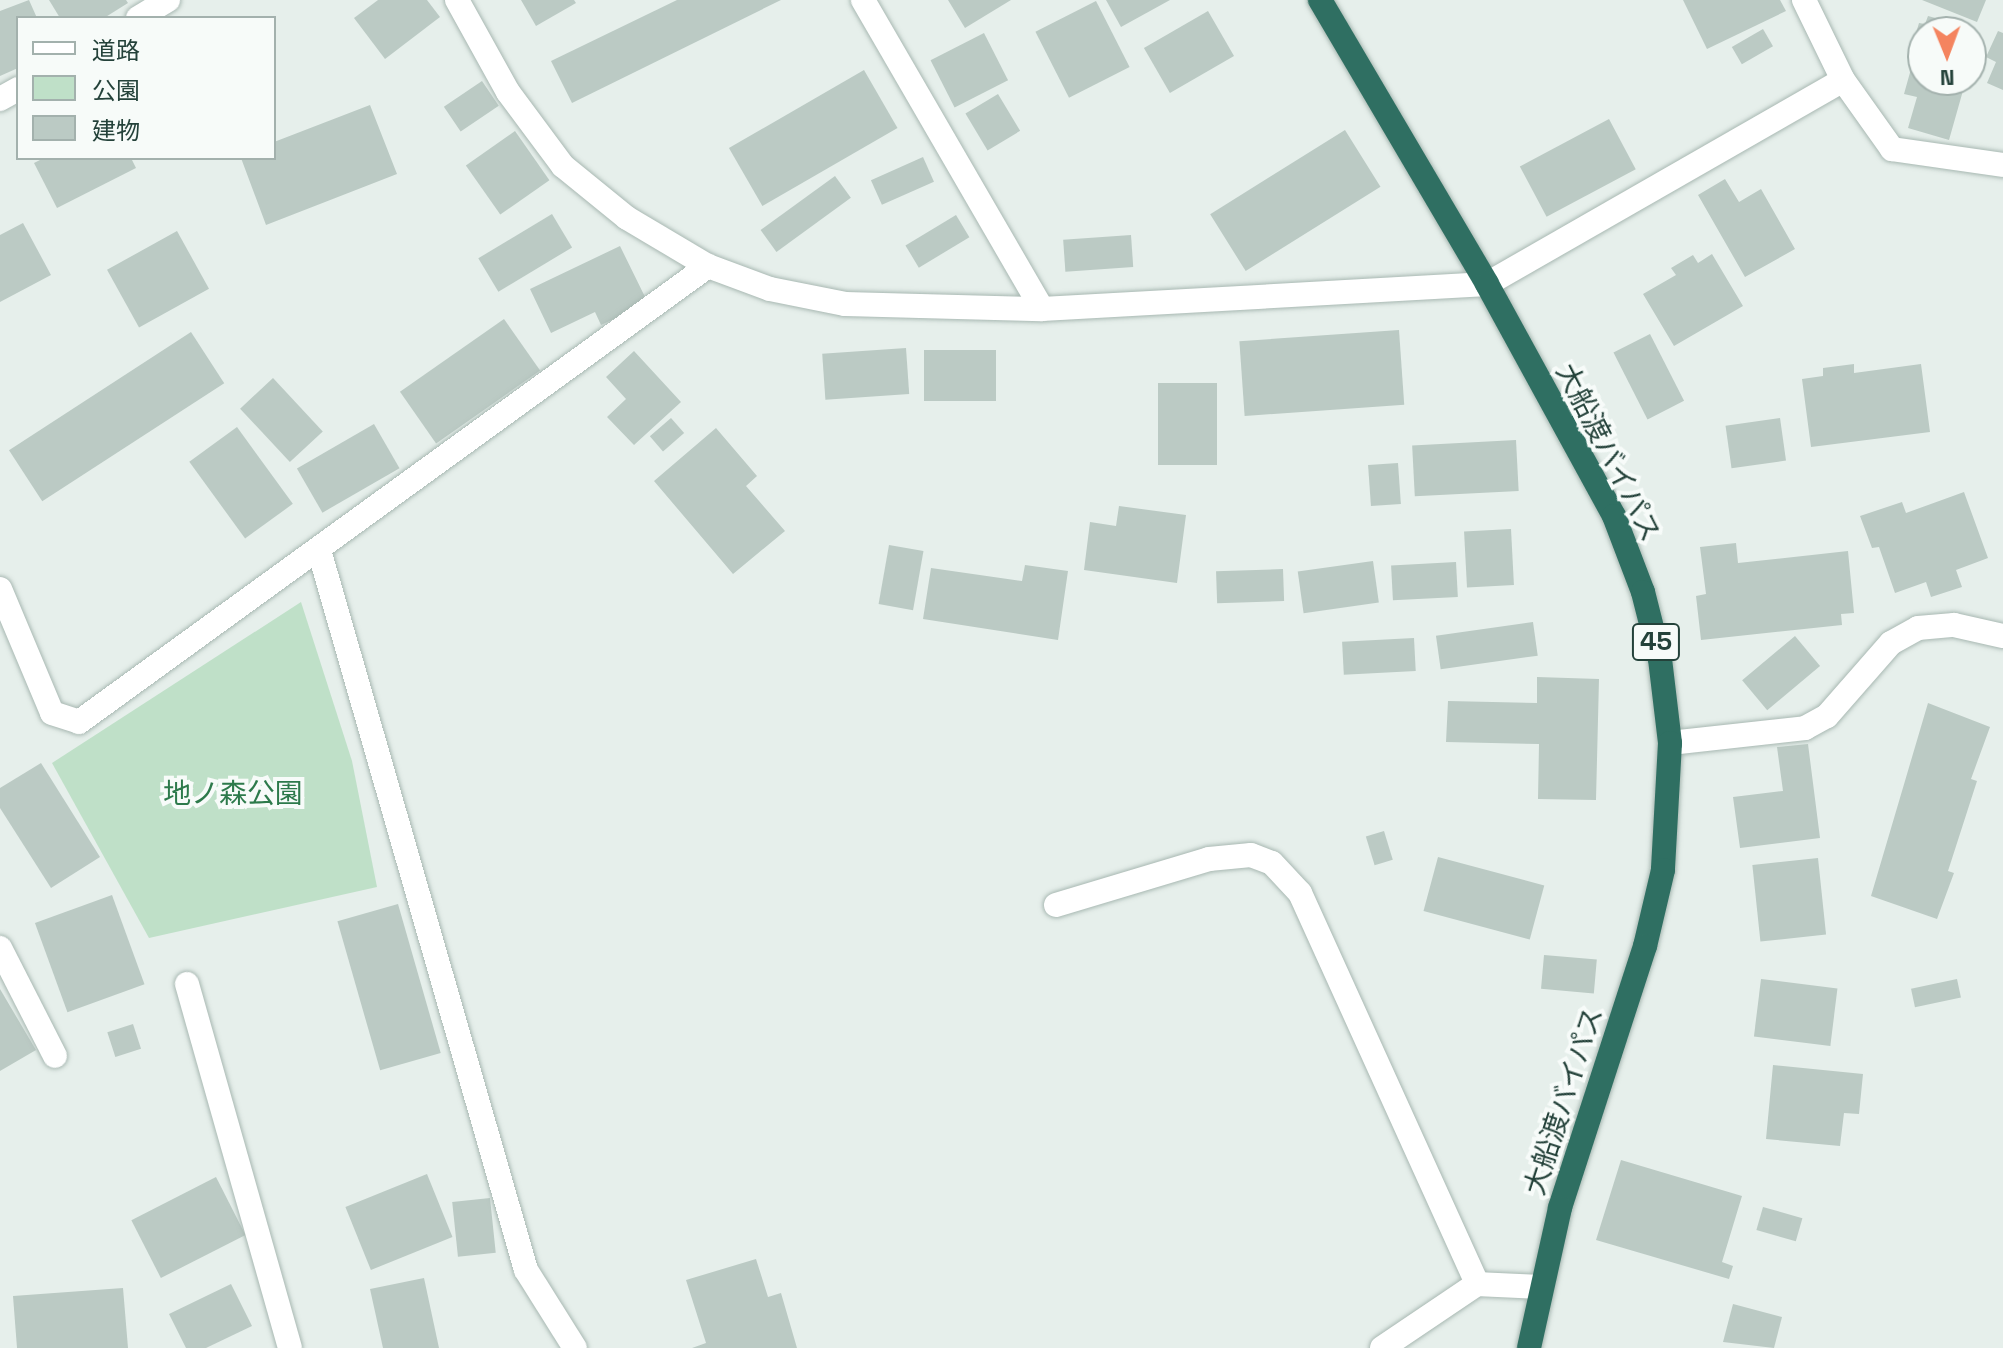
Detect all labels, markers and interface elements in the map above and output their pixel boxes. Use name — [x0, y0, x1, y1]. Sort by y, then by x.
legend — [16, 16, 276, 160]
north arrow — [1907, 16, 1987, 96]
text: 道路 — [92, 35, 140, 66]
text: N — [1940, 64, 1955, 92]
text: 公園 — [92, 75, 140, 106]
text: 建物 — [92, 115, 140, 146]
street label: 大船渡バイパス — [1550, 357, 1668, 547]
road number: 45 — [1630, 620, 1682, 664]
park label: 地ノ森公園 — [163, 776, 303, 810]
street label: 大船渡バイパス — [1517, 1003, 1609, 1199]

